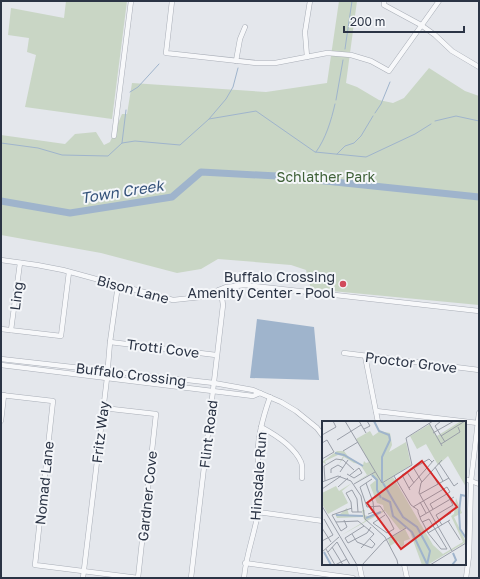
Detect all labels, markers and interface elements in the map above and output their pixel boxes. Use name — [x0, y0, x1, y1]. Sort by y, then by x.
scale bar — [344, 8, 464, 34]
text: 200 m — [350, 14, 385, 29]
park label: Schlather Park — [276, 168, 376, 185]
water label: Town Creek — [79, 175, 166, 206]
place label: Buffalo Crossing Amenity Center - Pool — [188, 268, 335, 301]
street label: Bison Lane — [95, 271, 171, 307]
marker: Buffalo Crossing Amenity Center - Pool — [338, 279, 348, 289]
street label: Ling — [6, 281, 26, 311]
street label: Trotti Cove — [126, 335, 200, 361]
street label: Proctor Grove — [364, 348, 458, 376]
street label: Buffalo Crossing — [75, 359, 187, 389]
street label: Flint Road — [195, 399, 221, 469]
street label: Fritz Way — [88, 400, 112, 464]
inset map — [322, 421, 466, 565]
street label: Hinsdale Run — [246, 431, 270, 521]
street label: Nomad Lane — [31, 440, 57, 526]
street label: Gardner Cove — [134, 450, 160, 542]

